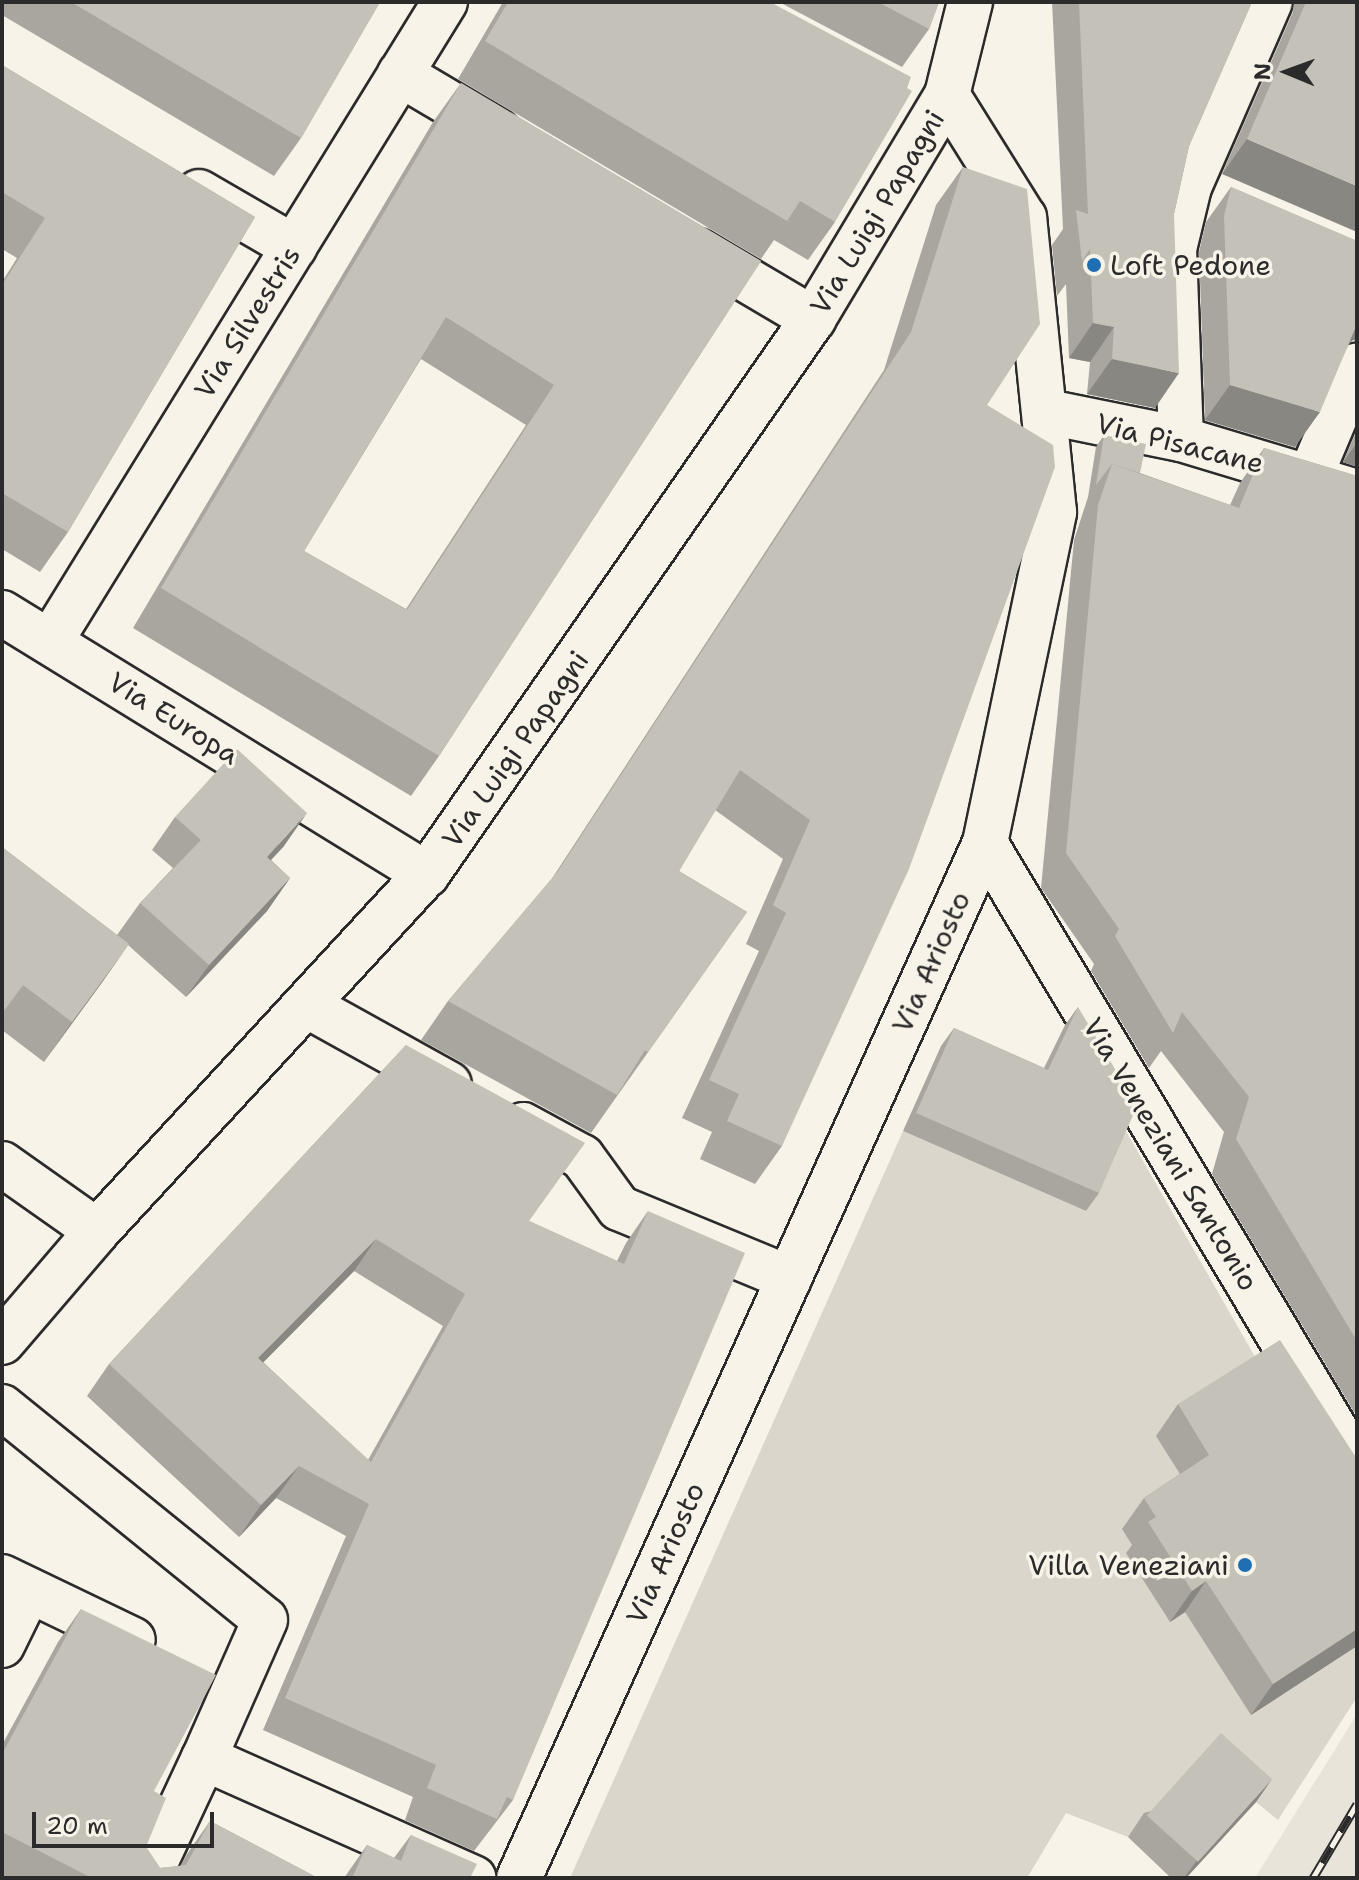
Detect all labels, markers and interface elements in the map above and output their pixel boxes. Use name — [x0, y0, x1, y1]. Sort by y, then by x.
north arrow — [1247, 32, 1327, 112]
text: N — [1248, 63, 1277, 81]
street label: Via Luigi Papagni — [803, 104, 951, 320]
street label: Via Silvestris — [187, 240, 307, 404]
place label: Loft Pedone — [1110, 248, 1271, 282]
marker: Loft Pedone — [1085, 256, 1103, 274]
street label: Via Pisacane — [1093, 406, 1267, 480]
street label: Via Luigi Papagni — [435, 644, 595, 854]
street label: Via Europa — [102, 665, 246, 771]
street label: Via Ariosto — [885, 886, 977, 1038]
street label: Via Veneziani Santonio — [1076, 1011, 1266, 1297]
street label: Via Ariosto — [619, 1477, 711, 1629]
place label: Villa Veneziani — [1028, 1548, 1229, 1582]
marker: Villa Veneziani — [1236, 1556, 1254, 1574]
scale bar — [36, 1796, 218, 1846]
text: 20 m — [46, 1810, 108, 1842]

